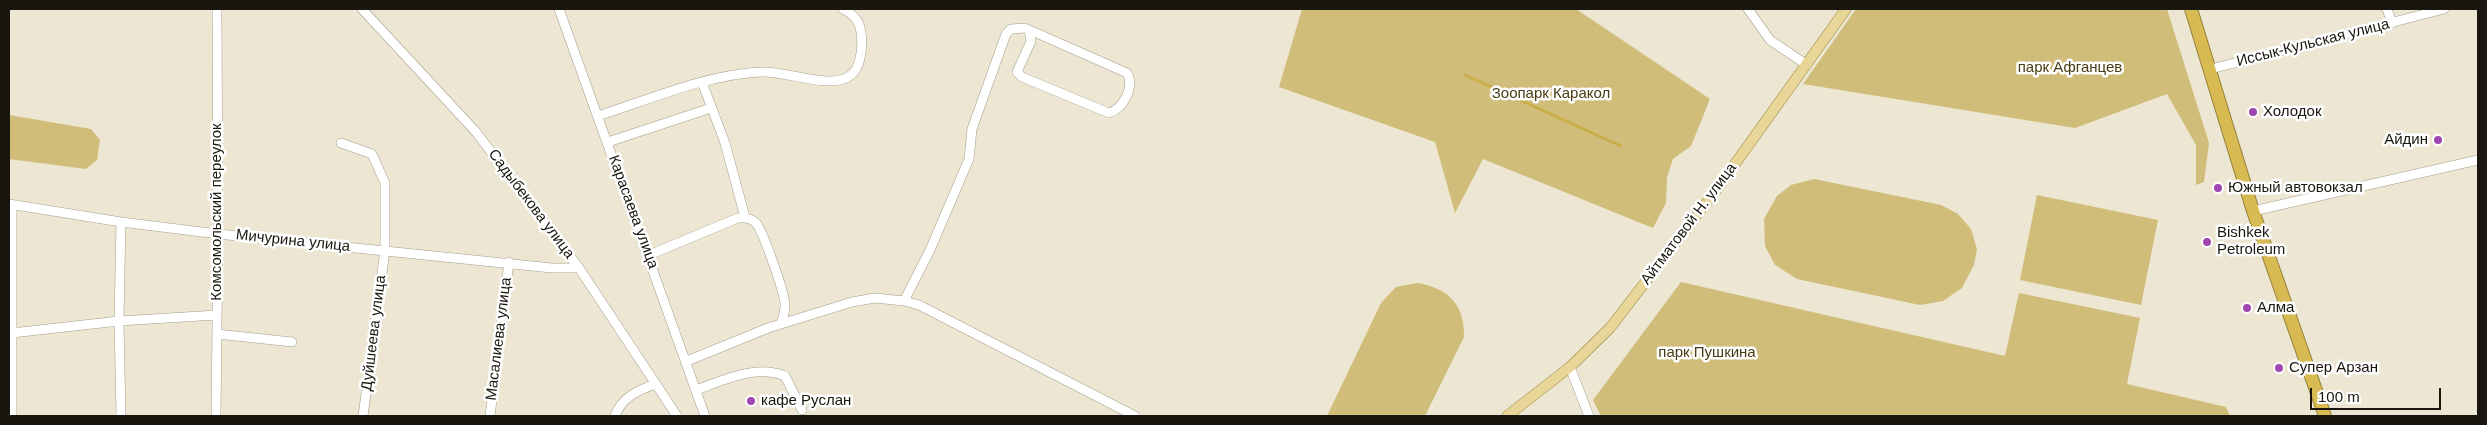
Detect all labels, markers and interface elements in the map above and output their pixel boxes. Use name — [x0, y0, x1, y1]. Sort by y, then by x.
street label: Иссык-Кульская улица — [2235, 15, 2391, 71]
park label: парк Афганцев — [2018, 59, 2122, 77]
park label: Зоопарк Каракол — [1492, 85, 1610, 103]
place label: Холодок — [2263, 103, 2321, 121]
marker: Холодок — [2247, 106, 2259, 118]
street label: Комсомольский переулок — [208, 123, 226, 301]
place label: Айдин — [2384, 131, 2428, 149]
marker: Айдин — [2432, 134, 2444, 146]
street label: Садыбекова улица — [484, 146, 578, 262]
street label: Карасаева улица — [604, 153, 662, 271]
street label: Айтматовой Н. улица — [1637, 160, 1741, 288]
place label: Южный автовокзал — [2228, 179, 2363, 197]
marker: Южный автовокзал — [2212, 182, 2224, 194]
place label: Bishkek Petroleum — [2217, 224, 2285, 259]
street label: Мичурина улица — [235, 226, 351, 256]
marker: Bishkek Petroleum — [2201, 236, 2213, 248]
street label: Дуйшеева улица — [358, 274, 390, 392]
street label: Масалиева улица — [483, 276, 515, 402]
place label: Алма — [2257, 299, 2294, 317]
marker: Алма — [2241, 302, 2253, 314]
park label: парк Пушкина — [1658, 344, 1756, 362]
place label: Супер Арзан — [2289, 359, 2378, 377]
marker: Супер Арзан — [2273, 362, 2285, 374]
scale bar — [2312, 378, 2443, 410]
text: 100 m — [2318, 388, 2360, 405]
place label: кафе Руслан — [761, 392, 851, 410]
marker: кафе Руслан — [745, 395, 757, 407]

